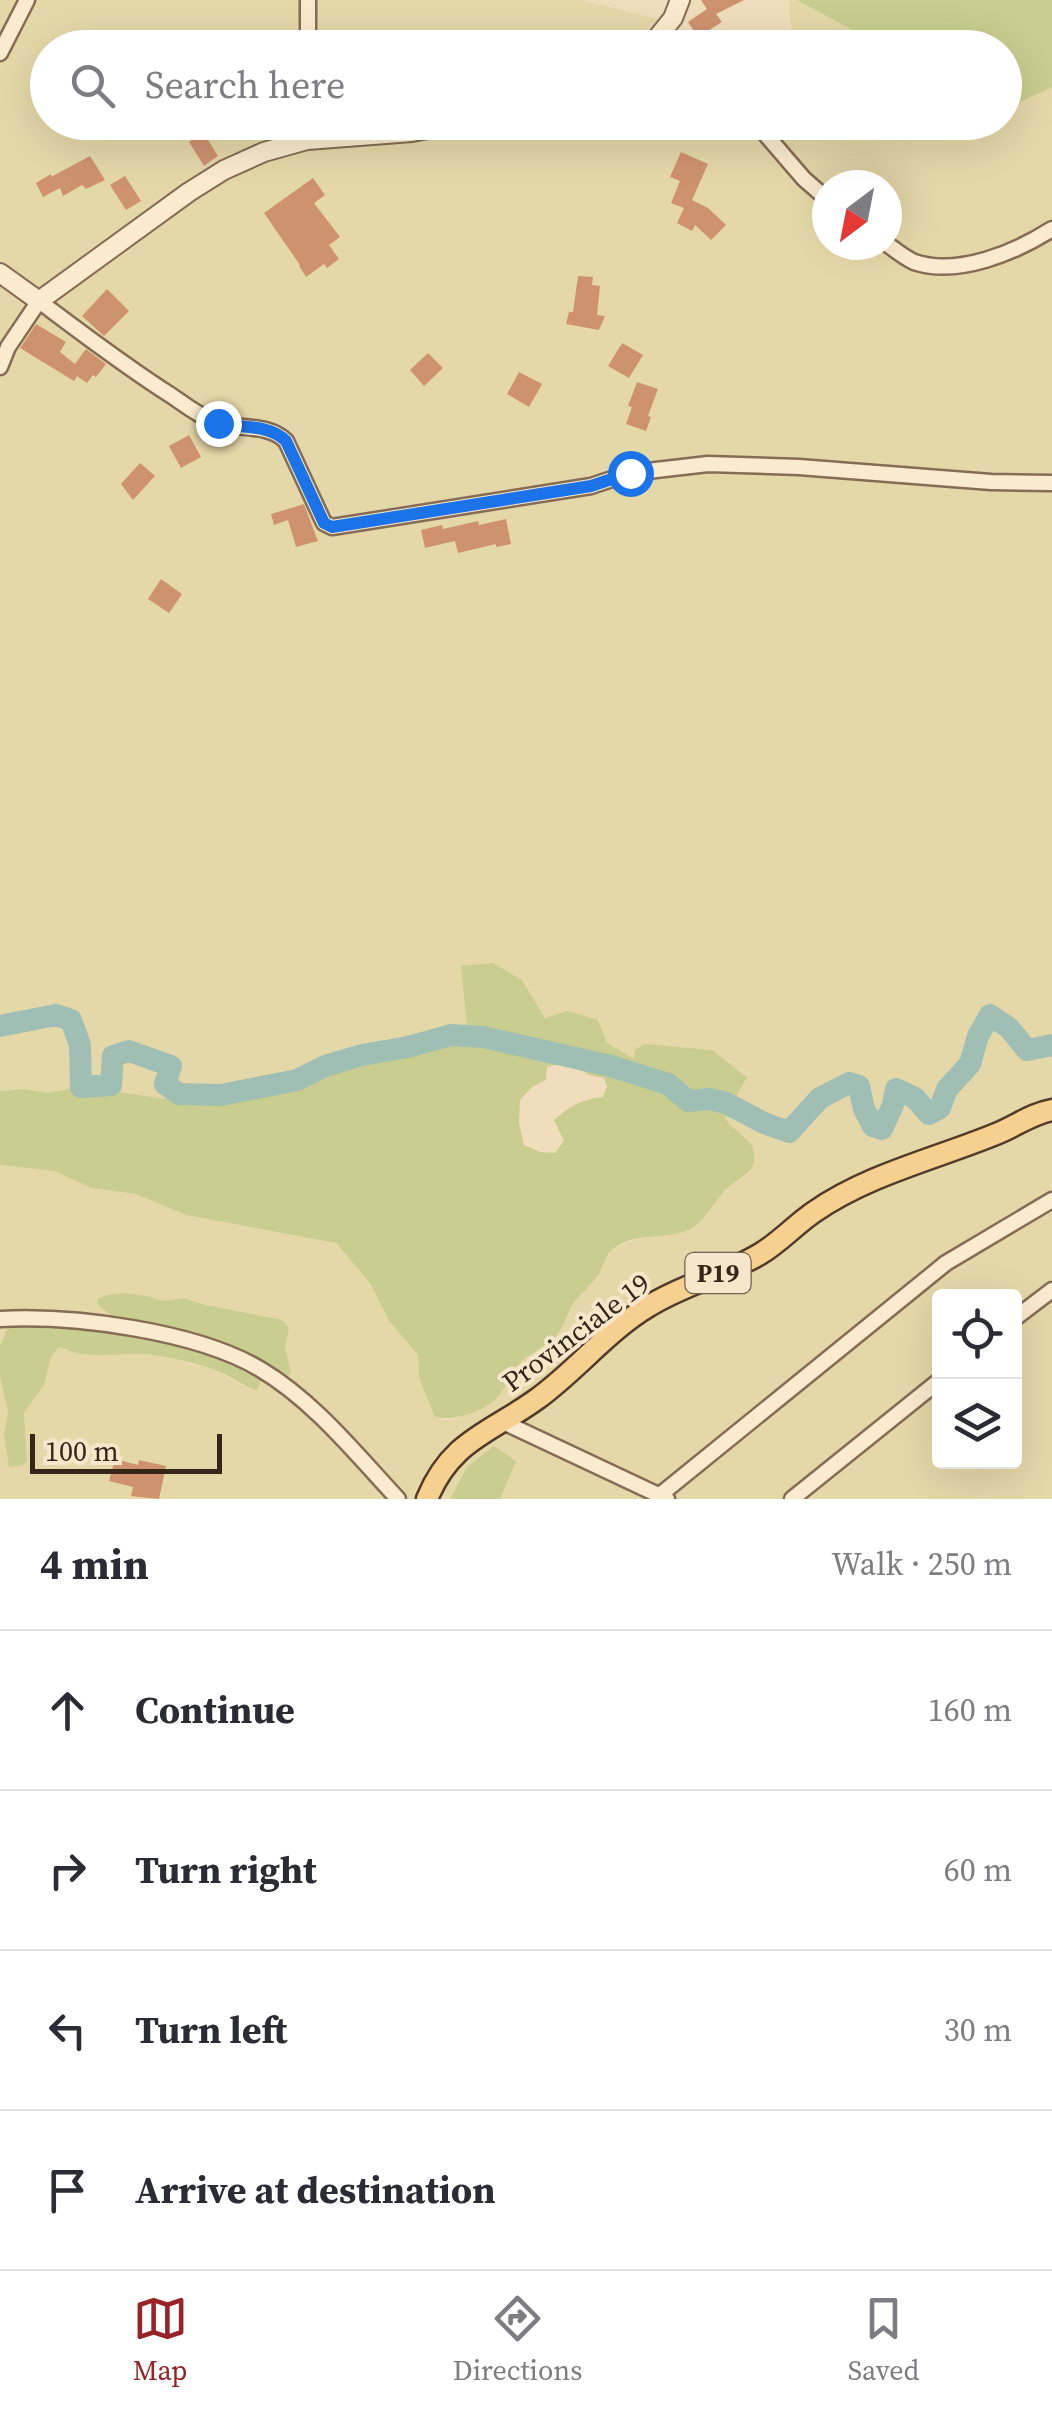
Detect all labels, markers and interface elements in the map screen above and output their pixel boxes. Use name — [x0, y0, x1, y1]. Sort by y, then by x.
search box — [30, 30, 1022, 140]
icon: search — [65, 58, 120, 113]
text: Search here — [145, 59, 345, 111]
north arrow — [812, 170, 902, 260]
route end — [196, 401, 242, 447]
route start — [608, 451, 654, 497]
road number: P19 — [686, 1253, 750, 1293]
street label: Provinciale 19 — [494, 1264, 658, 1400]
map controls — [932, 1289, 1022, 1469]
button: locate — [932, 1289, 1022, 1379]
button: layers — [932, 1379, 1022, 1469]
scale bar — [30, 1429, 222, 1474]
text: 100 m — [45, 1432, 119, 1470]
text: 4 min — [40, 1535, 149, 1593]
text: Walk · 250 m — [831, 1542, 1012, 1586]
icon: ahead — [40, 1683, 95, 1738]
text: Continue — [135, 1684, 295, 1736]
text: 160 m — [928, 1688, 1012, 1732]
icon: right — [40, 1843, 95, 1898]
text: Turn right — [135, 1844, 317, 1896]
text: 60 m — [944, 1848, 1012, 1892]
icon: left — [40, 2003, 95, 2058]
text: Turn left — [135, 2004, 287, 2056]
text: 30 m — [944, 2008, 1012, 2052]
icon: arrive — [40, 2163, 95, 2218]
text: Arrive at destination — [135, 2164, 496, 2216]
tab: Map — [133, 2291, 188, 2389]
tab: Directions — [453, 2291, 582, 2389]
tab: Saved — [848, 2291, 919, 2389]

